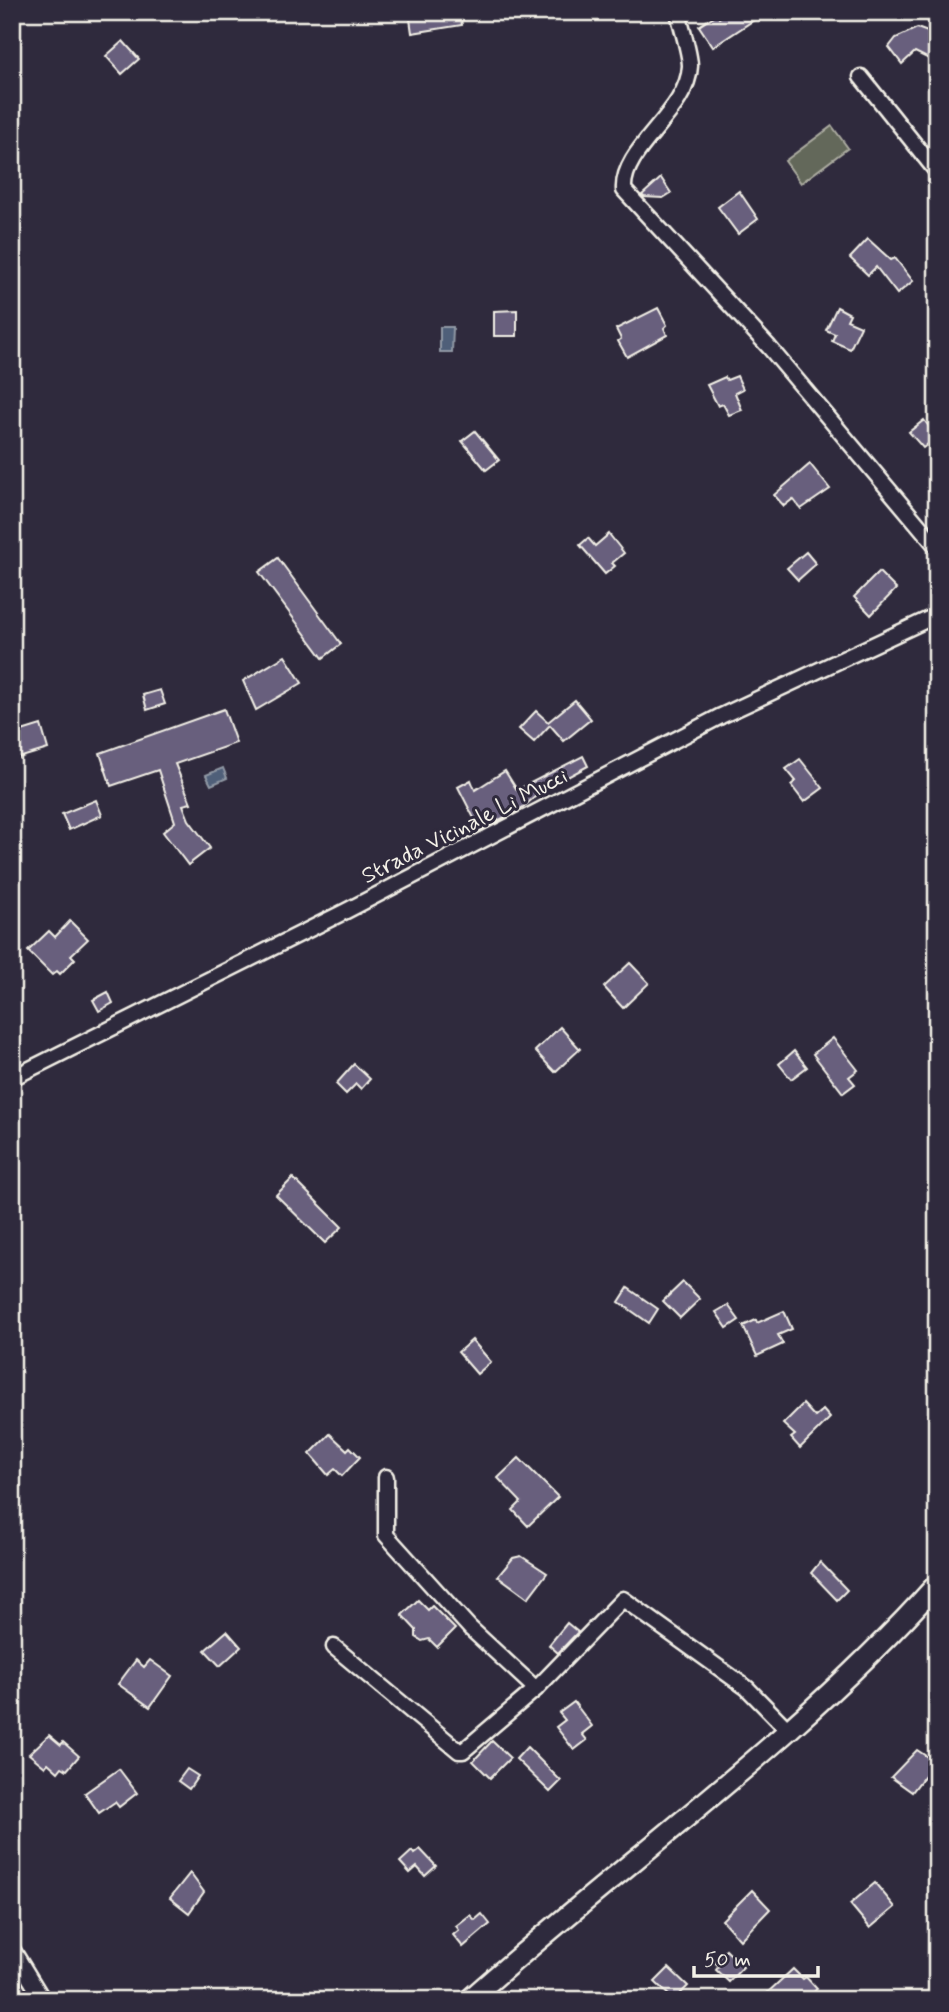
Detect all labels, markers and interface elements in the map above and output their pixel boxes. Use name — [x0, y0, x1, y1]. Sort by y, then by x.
street label: Strada Vicinale Li Mucci — [357, 762, 573, 892]
scale bar — [694, 1935, 818, 1979]
text: 50 m — [704, 1946, 751, 1974]

